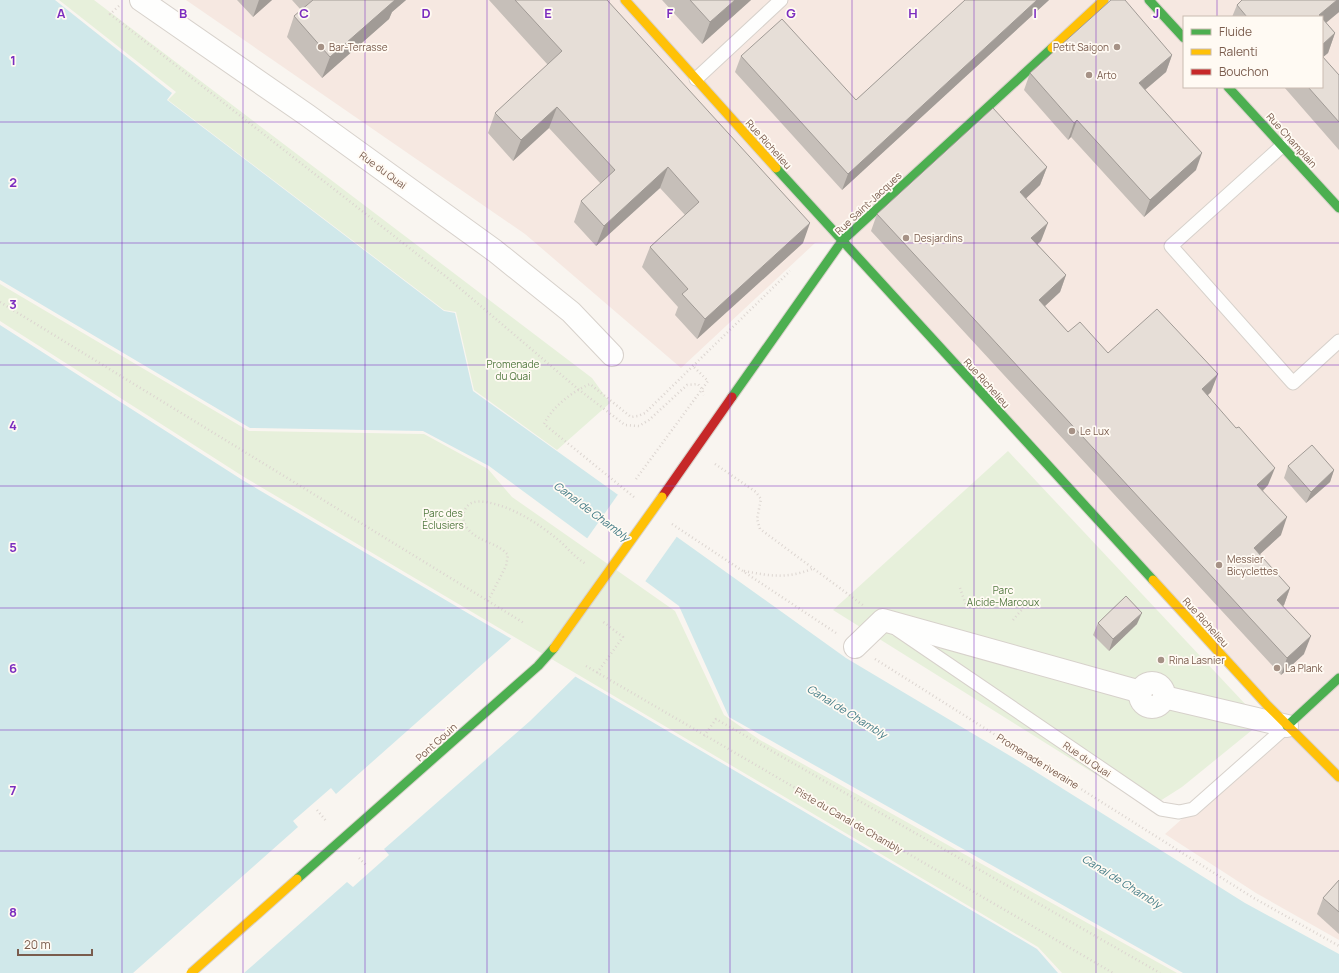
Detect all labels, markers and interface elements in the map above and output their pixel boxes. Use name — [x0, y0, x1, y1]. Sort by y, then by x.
text: A — [57, 4, 66, 22]
text: B — [179, 4, 187, 22]
text: C — [299, 4, 309, 22]
text: D — [421, 4, 431, 22]
text: E — [544, 4, 552, 22]
text: F — [667, 4, 674, 22]
text: G — [786, 4, 796, 22]
text: H — [908, 4, 918, 22]
text: I — [1033, 4, 1037, 22]
text: J — [1153, 4, 1159, 22]
legend — [1183, 16, 1323, 88]
text: Fluide — [1219, 23, 1252, 40]
place label: Bar-Terrasse — [329, 40, 388, 54]
place label: Petit Saigon — [1053, 40, 1109, 54]
marker: Bar-Terrasse — [316, 42, 326, 52]
marker: Petit Saigon — [1112, 42, 1122, 52]
text: Ralenti — [1219, 43, 1258, 60]
text: 1 — [10, 51, 16, 69]
text: Bouchon — [1219, 63, 1269, 80]
place label: Arto — [1097, 68, 1117, 82]
marker: Arto — [1084, 70, 1094, 80]
street label: Rue Champlain — [1264, 110, 1320, 170]
street label: Rue Richelieu — [743, 116, 795, 172]
street label: Rue du Quai — [357, 148, 409, 192]
street label: Rue Saint-Jacques — [832, 168, 904, 238]
text: 2 — [9, 173, 17, 191]
place label: Desjardins — [914, 231, 963, 245]
marker: Desjardins — [901, 233, 911, 243]
text: 3 — [9, 295, 17, 313]
street label: Rue Richelieu — [961, 355, 1013, 411]
park label: Promenade du Quai — [487, 357, 540, 383]
text: 4 — [9, 416, 17, 434]
place label: Le Lux — [1080, 424, 1110, 438]
marker: Le Lux — [1067, 426, 1077, 436]
water label: Canal de Chambly — [551, 478, 635, 546]
park label: Parc des Éclusiers — [422, 506, 464, 532]
text: 5 — [9, 538, 17, 556]
place label: Messier Bicyclettes — [1227, 552, 1278, 578]
marker: Messier Bicyclettes — [1214, 560, 1224, 570]
park label: Parc Alcide-Marcoux — [967, 583, 1040, 609]
street label: Rue Richelieu — [1180, 594, 1232, 650]
place label: Rina Lasnier — [1169, 653, 1225, 667]
marker: Rina Lasnier — [1156, 655, 1166, 665]
text: 6 — [9, 659, 17, 677]
place label: La Plank — [1285, 661, 1324, 675]
marker: La Plank — [1272, 663, 1282, 673]
water label: Canal de Chambly — [804, 680, 892, 743]
street label: Pont Gouin — [412, 720, 460, 764]
street label: Promenade riveraine — [994, 730, 1082, 792]
street label: Rue du Quai — [1060, 738, 1114, 780]
text: 7 — [10, 781, 17, 799]
street label: Piste du Canal de Chambly — [793, 783, 906, 857]
water label: Canal de Chambly — [1079, 850, 1167, 913]
text: 8 — [9, 903, 17, 921]
scale bar — [18, 931, 92, 957]
text: 20 m — [24, 936, 51, 953]

